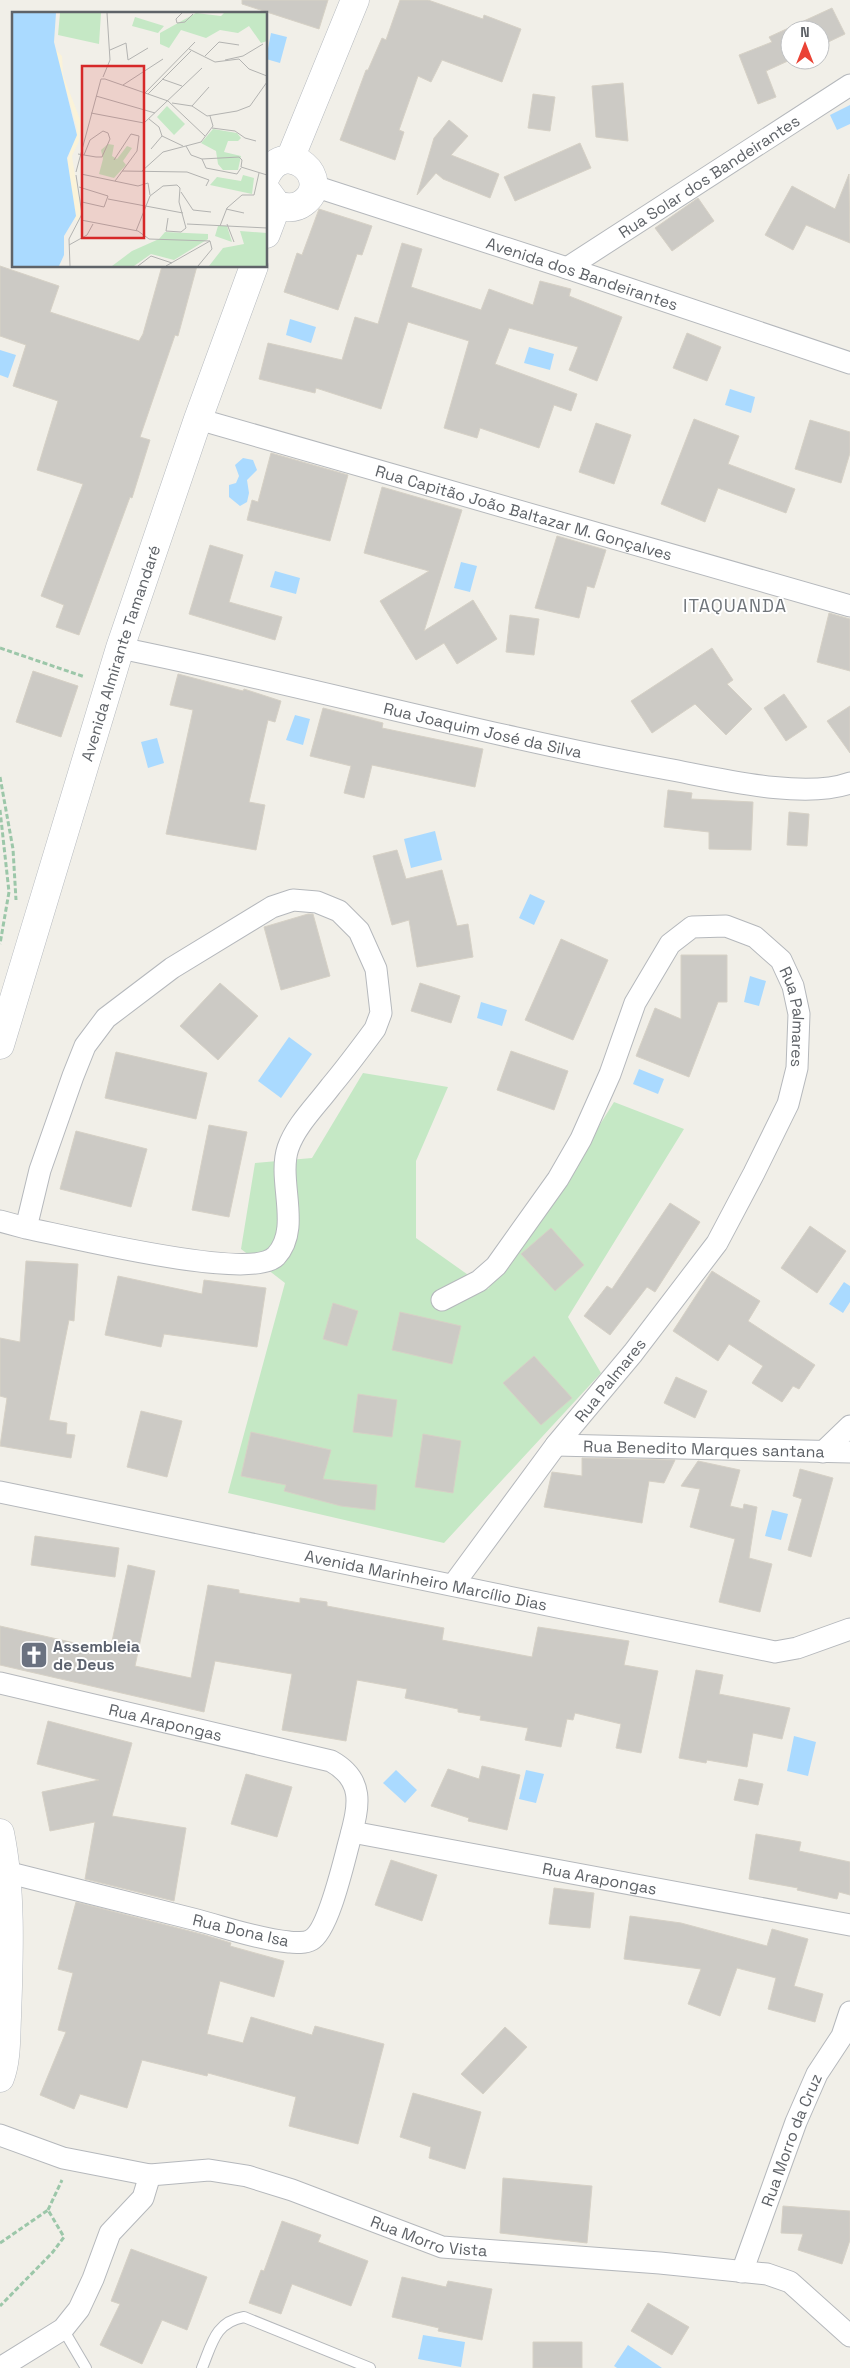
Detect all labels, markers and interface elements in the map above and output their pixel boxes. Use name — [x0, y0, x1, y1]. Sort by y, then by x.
inset map — [12, 12, 268, 268]
north arrow — [780, 20, 830, 70]
text: N — [800, 23, 810, 41]
street label: Rua Solar dos Bandeirantes — [615, 110, 804, 243]
street label: Avenida dos Bandeirantes — [483, 233, 680, 315]
street label: Rua Capitão João Baltazar M. Gonçalves — [373, 460, 675, 565]
street label: Avenida Almirante Tamandaré — [76, 542, 165, 764]
district label: ITAQUANDA — [683, 594, 787, 617]
street label: Rua Joaquim José da Silva — [381, 698, 584, 763]
street label: Rua Palmares — [774, 963, 809, 1067]
street label: Rua Palmares — [570, 1334, 651, 1427]
street label: Rua Benedito Marques santana — [583, 1436, 825, 1462]
street label: Avenida Marinheiro Marcílio Dias — [303, 1545, 549, 1616]
place label: Assembleia de Deus — [53, 1636, 140, 1675]
church icon: Assembleia de Deus — [19, 1640, 49, 1670]
street label: Rua Arapongas — [107, 1699, 224, 1746]
street label: Rua Arapongas — [541, 1858, 659, 1900]
street label: Rua Dona Isa — [191, 1909, 291, 1952]
street label: Rua Morro da Cruz — [756, 2070, 827, 2209]
street label: Rua Morro Vista — [367, 2211, 488, 2261]

